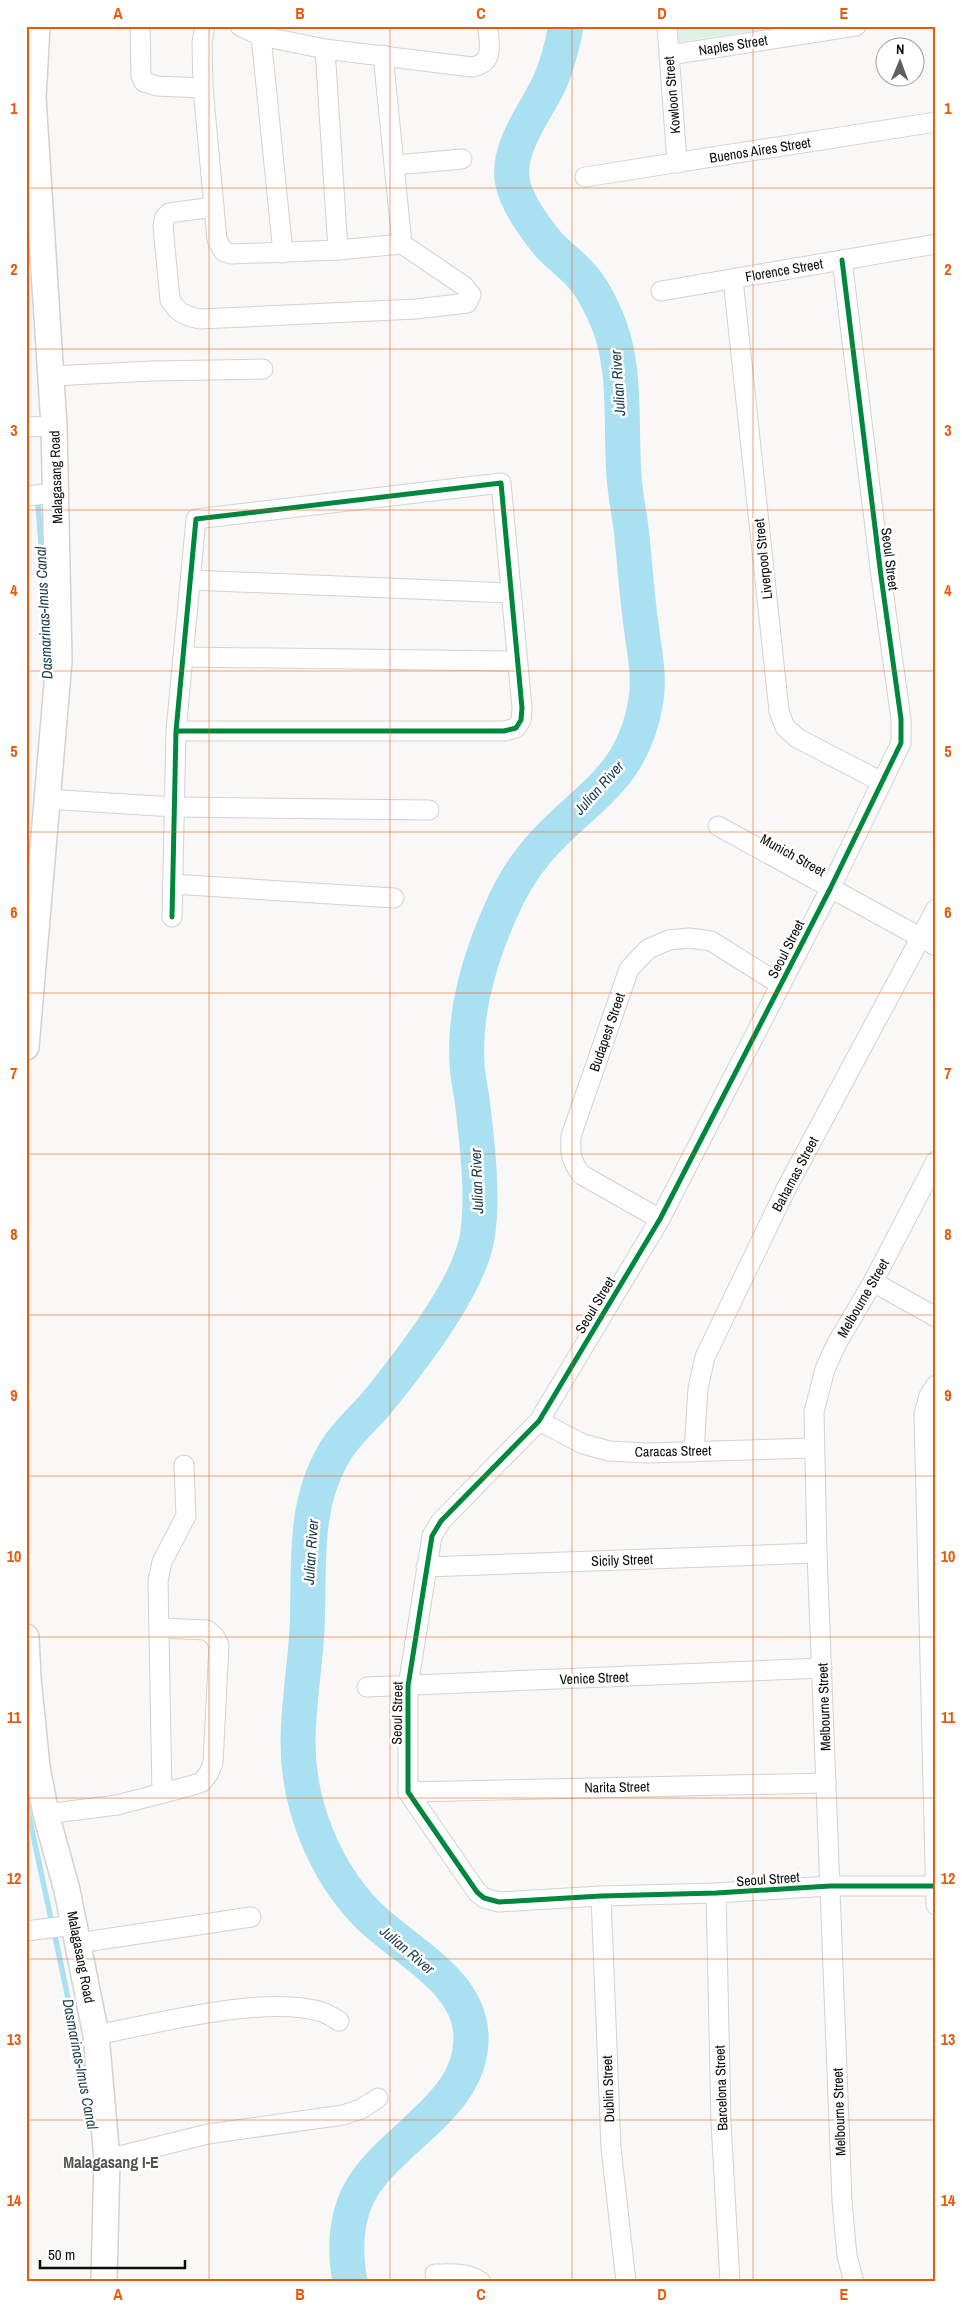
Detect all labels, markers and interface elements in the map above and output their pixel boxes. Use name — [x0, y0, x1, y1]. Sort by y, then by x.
text: A — [113, 2, 123, 24]
text: B — [295, 2, 305, 24]
text: C — [476, 2, 486, 24]
text: D — [657, 2, 667, 24]
text: E — [840, 2, 849, 24]
street label: Naples Street — [697, 31, 769, 59]
north arrow — [874, 38, 924, 88]
text: N — [896, 40, 905, 58]
street label: Kowloon Street — [660, 55, 684, 135]
text: 1 — [10, 97, 18, 119]
text: 1 — [944, 97, 952, 119]
street label: Buenos Aires Street — [708, 133, 812, 167]
street label: Florence Street — [744, 254, 824, 286]
text: 2 — [10, 258, 18, 280]
text: 2 — [944, 258, 952, 280]
water label: Julian River — [605, 349, 630, 418]
text: 3 — [10, 419, 18, 441]
text: 3 — [944, 419, 952, 441]
street label: Malagasang Road — [45, 430, 67, 524]
street label: Liverpool Street — [750, 518, 776, 600]
street label: Seoul Street — [877, 527, 903, 591]
water label: Dasmarinas-Imus Canal — [30, 546, 57, 680]
text: 4 — [10, 579, 18, 601]
text: 4 — [944, 579, 952, 601]
text: 5 — [10, 740, 18, 762]
text: 5 — [944, 740, 952, 762]
water label: Julian River — [568, 756, 629, 820]
street label: Munich Street — [757, 830, 829, 880]
text: 6 — [10, 901, 18, 923]
text: 6 — [944, 901, 952, 923]
street label: Seoul Street — [764, 917, 808, 981]
street label: Budapest Street — [585, 990, 629, 1074]
text: 7 — [10, 1062, 18, 1084]
text: 7 — [944, 1062, 952, 1084]
street label: Bahamas Street — [768, 1133, 822, 1215]
water label: Julian River — [465, 1147, 488, 1215]
text: 8 — [10, 1223, 18, 1245]
text: 8 — [944, 1223, 952, 1245]
street label: Melbourne Street — [833, 1255, 893, 1341]
street label: Seoul Street — [571, 1273, 619, 1337]
text: 9 — [10, 1384, 18, 1406]
text: 9 — [944, 1384, 952, 1406]
street label: Caracas Street — [635, 1441, 711, 1461]
water label: Julian River — [298, 1518, 323, 1586]
text: 10 — [7, 1545, 21, 1567]
text: 10 — [941, 1545, 955, 1567]
street label: Sicily Street — [591, 1550, 653, 1570]
street label: Melbourne Street — [813, 1663, 835, 1751]
street label: Venice Street — [559, 1668, 629, 1688]
street label: Seoul Street — [387, 1681, 407, 1745]
text: 11 — [7, 1706, 22, 1728]
text: 11 — [941, 1706, 956, 1728]
street label: Narita Street — [584, 1777, 650, 1797]
text: 12 — [7, 1867, 21, 1889]
text: 12 — [941, 1867, 955, 1889]
street label: Seoul Street — [736, 1868, 800, 1890]
street label: Malagasang Road — [63, 1910, 99, 2004]
water label: Julian River — [375, 1920, 440, 1979]
water label: Dasmarinas-Imus Canal — [58, 1997, 103, 2131]
text: 13 — [7, 2028, 21, 2050]
text: 13 — [941, 2028, 955, 2050]
street label: Barcelona Street — [711, 2045, 731, 2131]
street label: Dublin Street — [598, 2055, 618, 2123]
street label: Melbourne Street — [828, 2068, 850, 2156]
district label: Malagasang I-E — [63, 2151, 159, 2173]
text: 14 — [7, 2189, 22, 2211]
text: 14 — [941, 2189, 956, 2211]
scale bar — [40, 2238, 185, 2270]
text: 50 m — [48, 2244, 75, 2265]
text: A — [113, 2283, 123, 2305]
text: B — [295, 2283, 305, 2305]
text: C — [476, 2283, 486, 2305]
text: D — [657, 2283, 667, 2305]
text: E — [840, 2283, 849, 2305]

